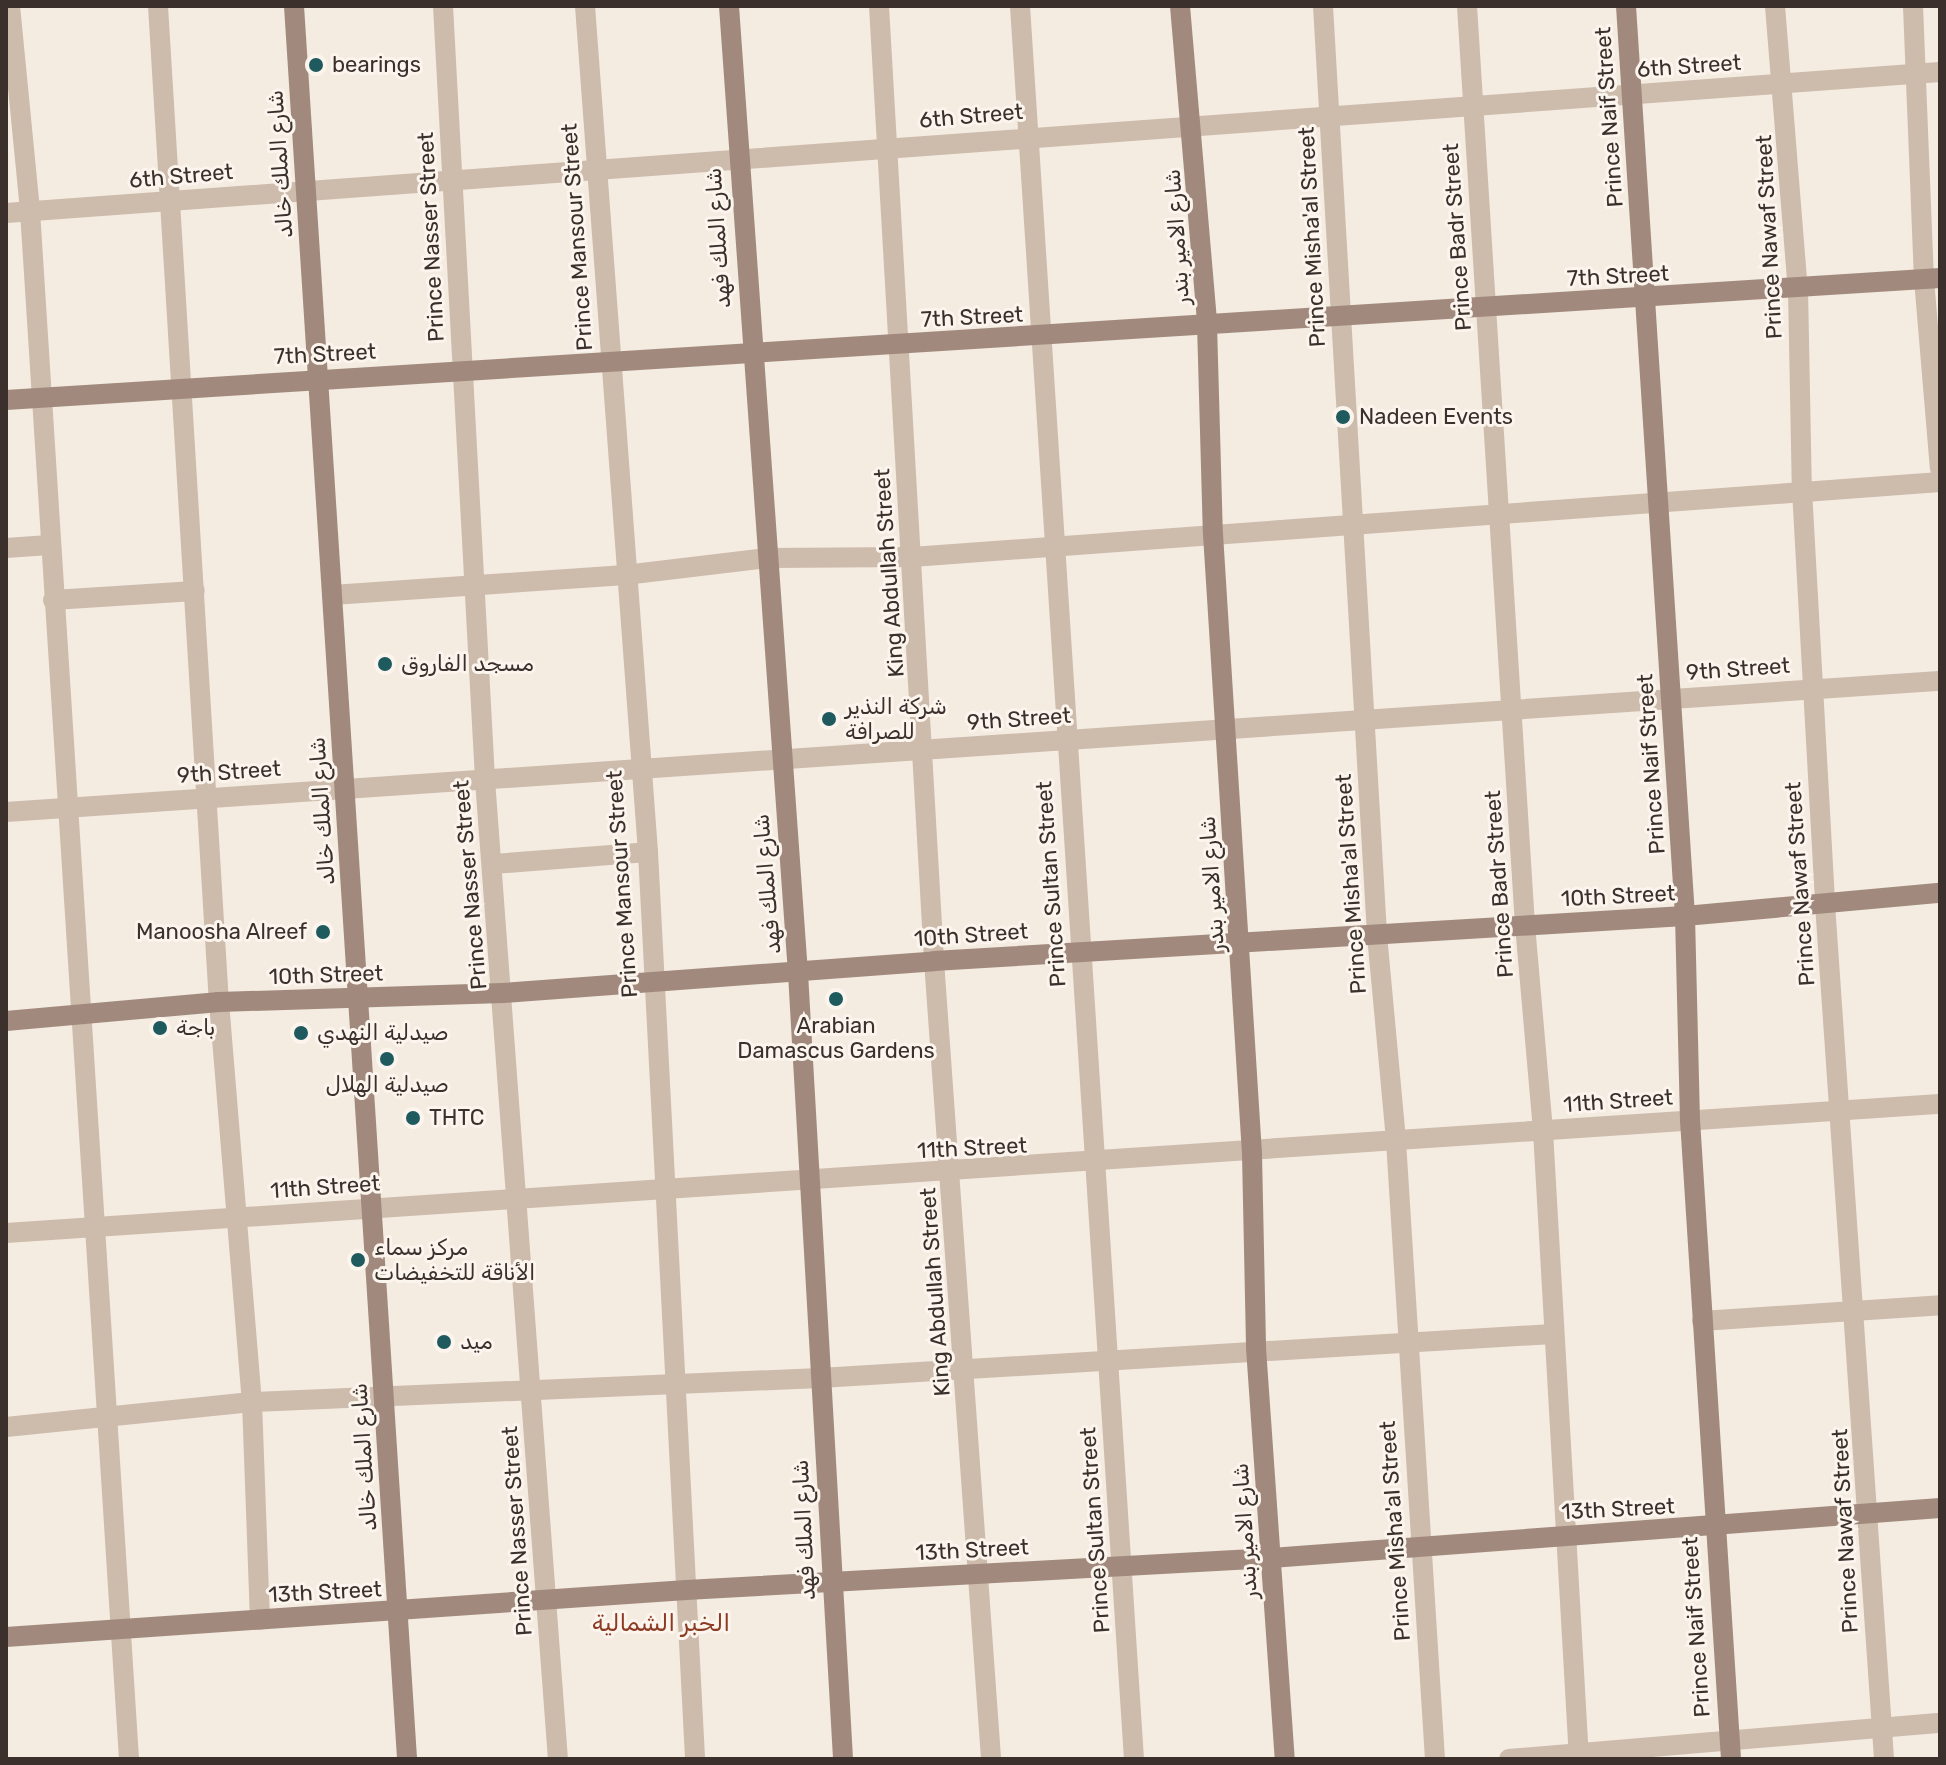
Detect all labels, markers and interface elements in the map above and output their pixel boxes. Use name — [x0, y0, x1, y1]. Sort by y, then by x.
street label: Prince Naif Street — [1590, 26, 1628, 208]
street label: 6th Street — [1636, 49, 1742, 83]
place label: bearings — [332, 52, 421, 78]
marker: bearings — [307, 56, 325, 74]
street label: شارع الملك خالد — [262, 89, 298, 239]
street label: 6th Street — [918, 98, 1024, 134]
street label: Prince Mansour Street — [556, 122, 598, 352]
street label: Prince Misha'al Street — [1293, 126, 1331, 348]
street label: Prince Nasser Street — [412, 131, 450, 343]
street label: Prince Nawaf Street — [1750, 134, 1788, 340]
street label: Prince Badr Street — [1437, 142, 1477, 332]
street label: 6th Street — [128, 158, 234, 194]
street label: شارع الملك فهد — [700, 167, 736, 309]
street label: شارع الامير بندر — [1159, 168, 1195, 306]
street label: 7th Street — [1566, 260, 1670, 292]
street label: 7th Street — [920, 301, 1024, 333]
street label: 7th Street — [273, 338, 377, 370]
place label: Nadeen Events — [1359, 404, 1513, 430]
marker: Nadeen Events — [1334, 408, 1352, 426]
street label: King Abdullah Street — [869, 467, 909, 679]
place label: مسجد الفاروق — [401, 651, 534, 677]
street label: 9th Street — [1685, 652, 1791, 686]
marker: مسجد الفاروق — [376, 655, 394, 673]
street label: Prince Naif Street — [1632, 673, 1670, 855]
place label: شركة النذير للصرافة — [845, 693, 947, 744]
street label: 9th Street — [966, 702, 1072, 736]
marker: شركة النذير للصرافة — [820, 710, 838, 728]
street label: شارع الملك خالد — [304, 736, 340, 886]
street label: 9th Street — [176, 755, 282, 789]
street label: Prince Mansour Street — [601, 769, 643, 999]
street label: Prince Misha'al Street — [1330, 773, 1372, 995]
street label: Prince Nasser Street — [448, 779, 492, 991]
street label: Prince Sultan Street — [1031, 780, 1071, 988]
street label: Prince Nawaf Street — [1780, 781, 1820, 987]
street label: Prince Badr Street — [1479, 789, 1519, 979]
street label: شارع الملك فهد — [748, 813, 786, 955]
street label: شارع الامير بندر — [1194, 815, 1230, 953]
street label: 10th Street — [1560, 880, 1676, 912]
street label: 10th Street — [913, 918, 1029, 952]
place label: Manoosha Alreef — [135, 919, 307, 945]
marker: Manoosha Alreef — [314, 923, 332, 941]
street label: 10th Street — [268, 960, 384, 990]
marker: Arabian Damascus Gardens — [827, 990, 845, 1008]
place label: Arabian Damascus Gardens — [737, 1012, 935, 1064]
place label: باجة — [176, 1015, 215, 1041]
marker: باجة — [151, 1019, 169, 1037]
place label: صيدلية النهدي — [317, 1020, 448, 1046]
marker: صيدلية النهدي — [292, 1024, 310, 1042]
marker: صيدلية الهلال — [378, 1050, 396, 1068]
place label: صيدلية الهلال — [325, 1072, 449, 1098]
street label: 11th Street — [1562, 1084, 1674, 1118]
place label: THTC — [429, 1105, 485, 1131]
marker: THTC — [404, 1109, 422, 1127]
street label: 11th Street — [916, 1132, 1028, 1164]
street label: 11th Street — [269, 1170, 381, 1204]
street label: King Abdullah Street — [915, 1186, 955, 1398]
place label: مركز سماء الأناقة للتخفيضات — [374, 1234, 535, 1286]
marker: مركز سماء الأناقة للتخفيضات — [349, 1251, 367, 1269]
place label: ميد — [460, 1329, 493, 1355]
marker: ميد — [435, 1333, 453, 1351]
street label: شارع الملك خالد — [346, 1382, 382, 1532]
street label: Prince Misha'al Street — [1374, 1420, 1416, 1642]
street label: Prince Nasser Street — [496, 1425, 538, 1637]
street label: Prince Sultan Street — [1075, 1426, 1115, 1634]
street label: Prince Nawaf Street — [1826, 1428, 1864, 1634]
street label: شارع الملك فهد — [787, 1459, 821, 1601]
street label: شارع الامير بندر — [1227, 1462, 1263, 1600]
street label: 13th Street — [1561, 1493, 1675, 1525]
street label: 13th Street — [915, 1534, 1029, 1566]
street label: Prince Naif Street — [1677, 1536, 1715, 1718]
street label: 13th Street — [268, 1576, 382, 1608]
district label: الخبر الشمالية — [592, 1610, 730, 1638]

